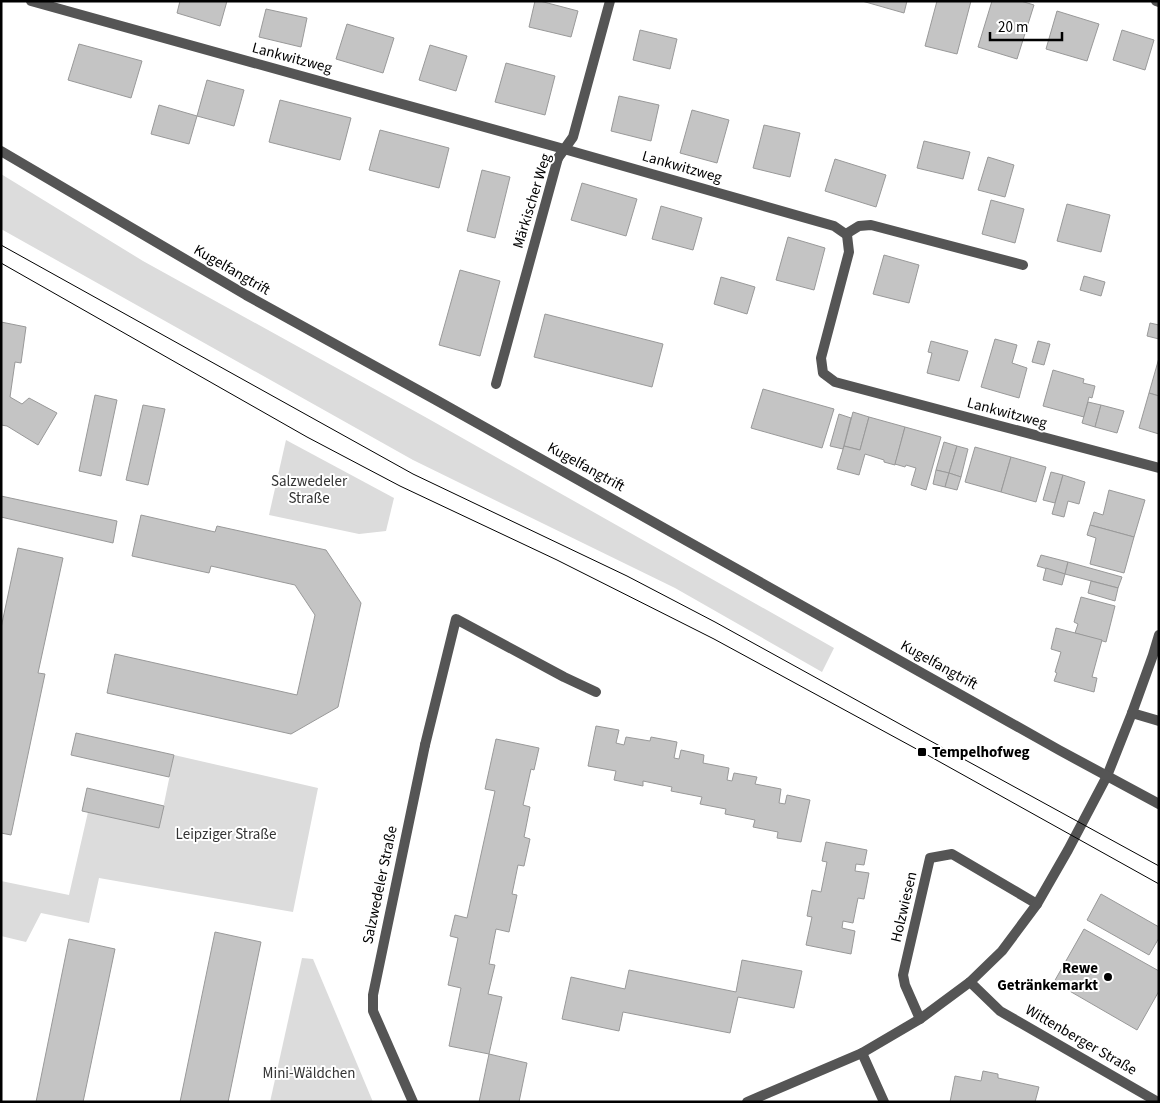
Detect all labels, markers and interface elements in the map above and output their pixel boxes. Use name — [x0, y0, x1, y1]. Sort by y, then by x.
scale bar — [990, 10, 1062, 42]
text: 20 m — [998, 17, 1028, 38]
street label: Lankwitzweg — [250, 37, 335, 79]
street label: Lankwitzweg — [640, 146, 725, 189]
street label: Märkischer Weg — [508, 150, 557, 251]
street label: Kugelfangtrift — [190, 240, 274, 301]
street label: Lankwitzweg — [965, 392, 1050, 434]
street label: Kugelfangtrift — [543, 437, 629, 497]
park label: Salzwedeler Straße — [271, 471, 348, 509]
street label: Kugelfangtrift — [896, 635, 982, 695]
place label: Tempelhofweg — [932, 742, 1030, 763]
marker: Tempelhofweg — [916, 746, 928, 758]
park label: Leipziger Straße — [176, 824, 276, 845]
street label: Salzwedeler Straße — [357, 824, 403, 946]
street label: Holzwiesen — [886, 870, 922, 944]
place label: Rewe Getränkemarkt — [997, 958, 1098, 996]
marker: Rewe Getränkemarkt — [1102, 971, 1114, 983]
street label: Wittenberger Straße — [1021, 999, 1141, 1081]
park label: Mini-Wäldchen — [263, 1063, 355, 1084]

